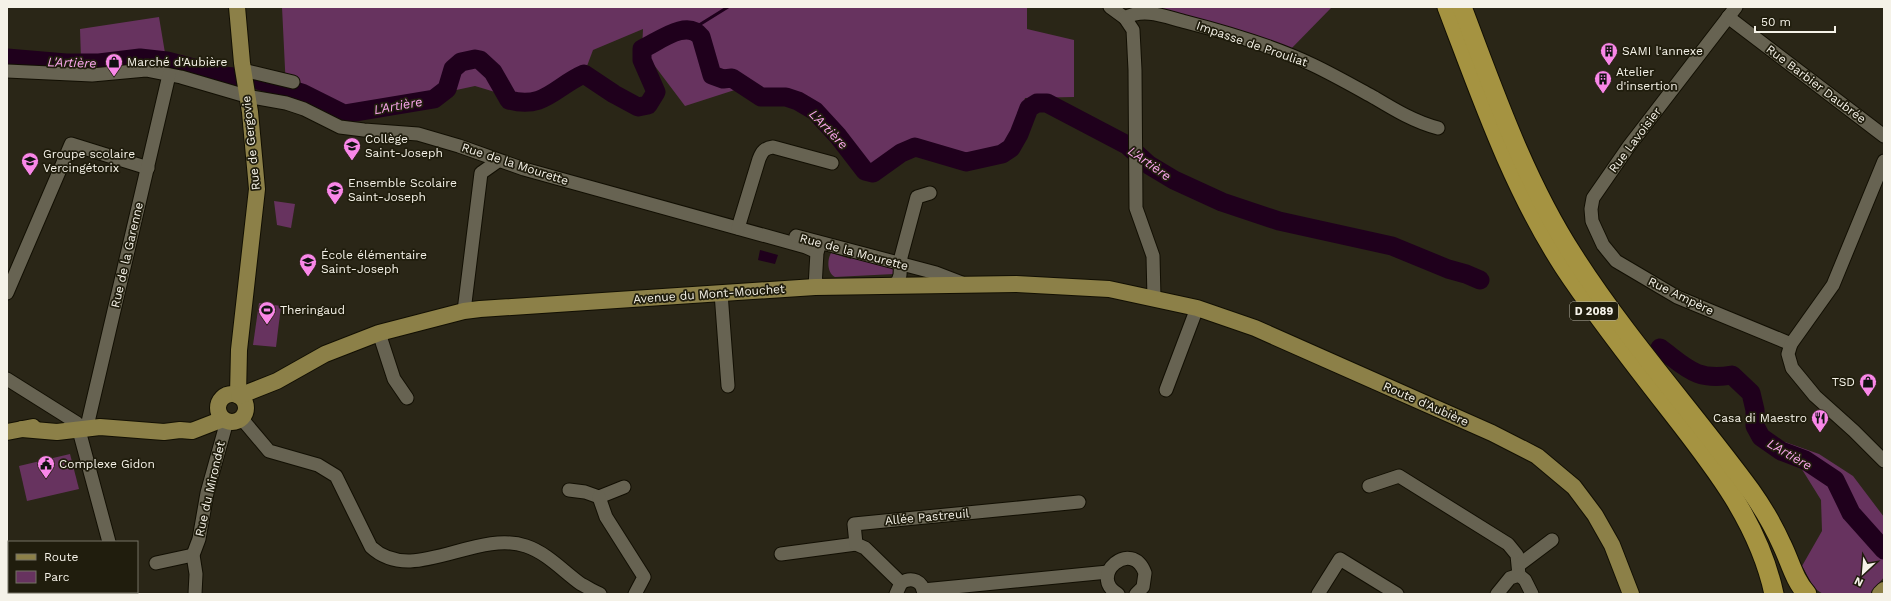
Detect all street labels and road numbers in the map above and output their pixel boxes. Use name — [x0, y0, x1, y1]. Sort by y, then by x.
street label: Impasse de Prouliat — [1195, 18, 1309, 70]
street label: Rue Barbier Daubrée — [1763, 42, 1869, 126]
street label: Rue de Gergovie — [239, 95, 263, 191]
street label: Rue Lavoisier — [1606, 105, 1664, 175]
street label: Rue de la Mourette — [460, 140, 570, 188]
street label: Rue de la Garenne — [108, 201, 146, 309]
street label: Rue de la Mourette — [798, 231, 910, 273]
street label: Rue Ampère — [1646, 274, 1716, 318]
street label: Avenue du Mont-Mouchet — [633, 282, 785, 306]
road number: D 2089 — [1570, 302, 1618, 320]
street label: Route d'Aubière — [1381, 379, 1471, 429]
street label: Rue du Mirondet — [192, 440, 228, 538]
street label: Allée Pastreuil — [884, 506, 970, 528]

